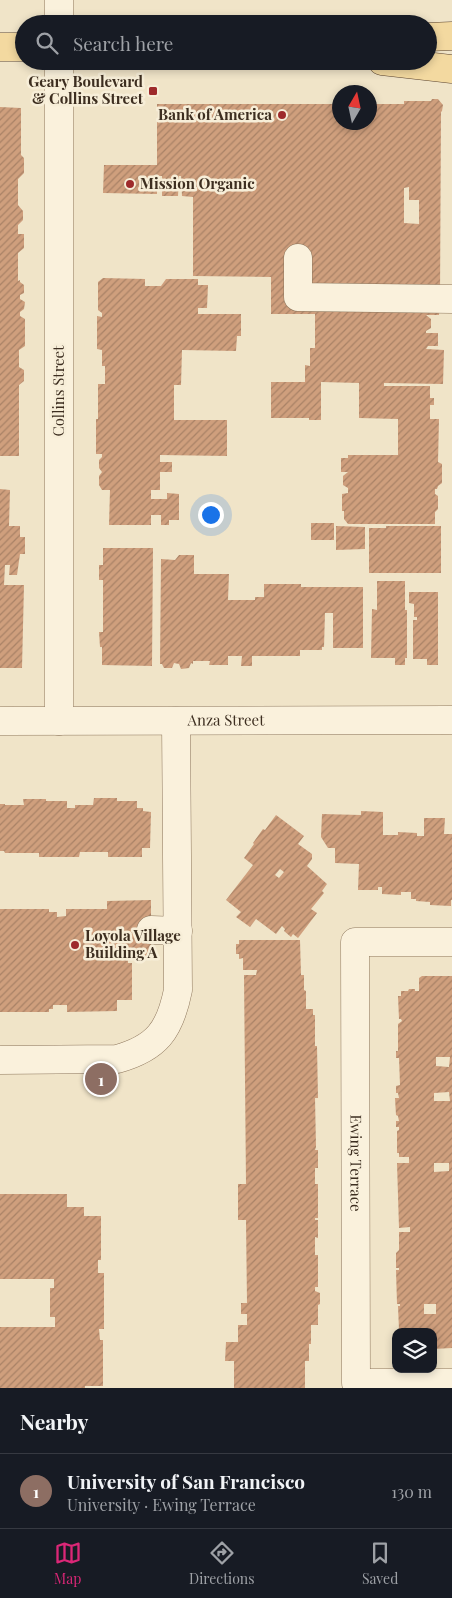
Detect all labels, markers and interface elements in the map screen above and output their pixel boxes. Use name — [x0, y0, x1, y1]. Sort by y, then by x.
search box — [15, 15, 437, 70]
icon: search — [33, 29, 61, 57]
text: Search here — [73, 30, 173, 56]
place label: Geary Boulevard & Collins Street — [28, 71, 144, 108]
marker: Geary Boulevard & Collins Street — [147, 85, 159, 97]
north arrow — [332, 85, 377, 130]
place label: Bank of America — [158, 104, 272, 124]
marker: Bank of America — [276, 109, 288, 121]
place label: Mission Organic — [140, 173, 255, 193]
marker: Mission Organic — [124, 178, 136, 190]
street label: Collins Street — [48, 345, 68, 437]
your location — [198, 502, 224, 528]
street label: Anza Street — [187, 709, 265, 730]
place label: Loyola Village Building A — [85, 925, 181, 962]
marker: Loyola Village Building A — [69, 939, 81, 951]
pin: 1 — [85, 1060, 117, 1098]
street label: Ewing Terrace — [346, 1114, 367, 1212]
map controls — [392, 1328, 437, 1373]
button: layers — [392, 1328, 437, 1373]
text: Nearby — [20, 1407, 89, 1435]
text: University of San Francisco — [67, 1468, 305, 1494]
text: 1 — [33, 1481, 39, 1502]
text: 130 m — [391, 1481, 432, 1502]
text: University · Ewing Terrace — [67, 1494, 256, 1515]
tab: Map — [54, 1539, 82, 1588]
tab: Directions — [189, 1539, 255, 1588]
tab: Saved — [362, 1539, 398, 1588]

